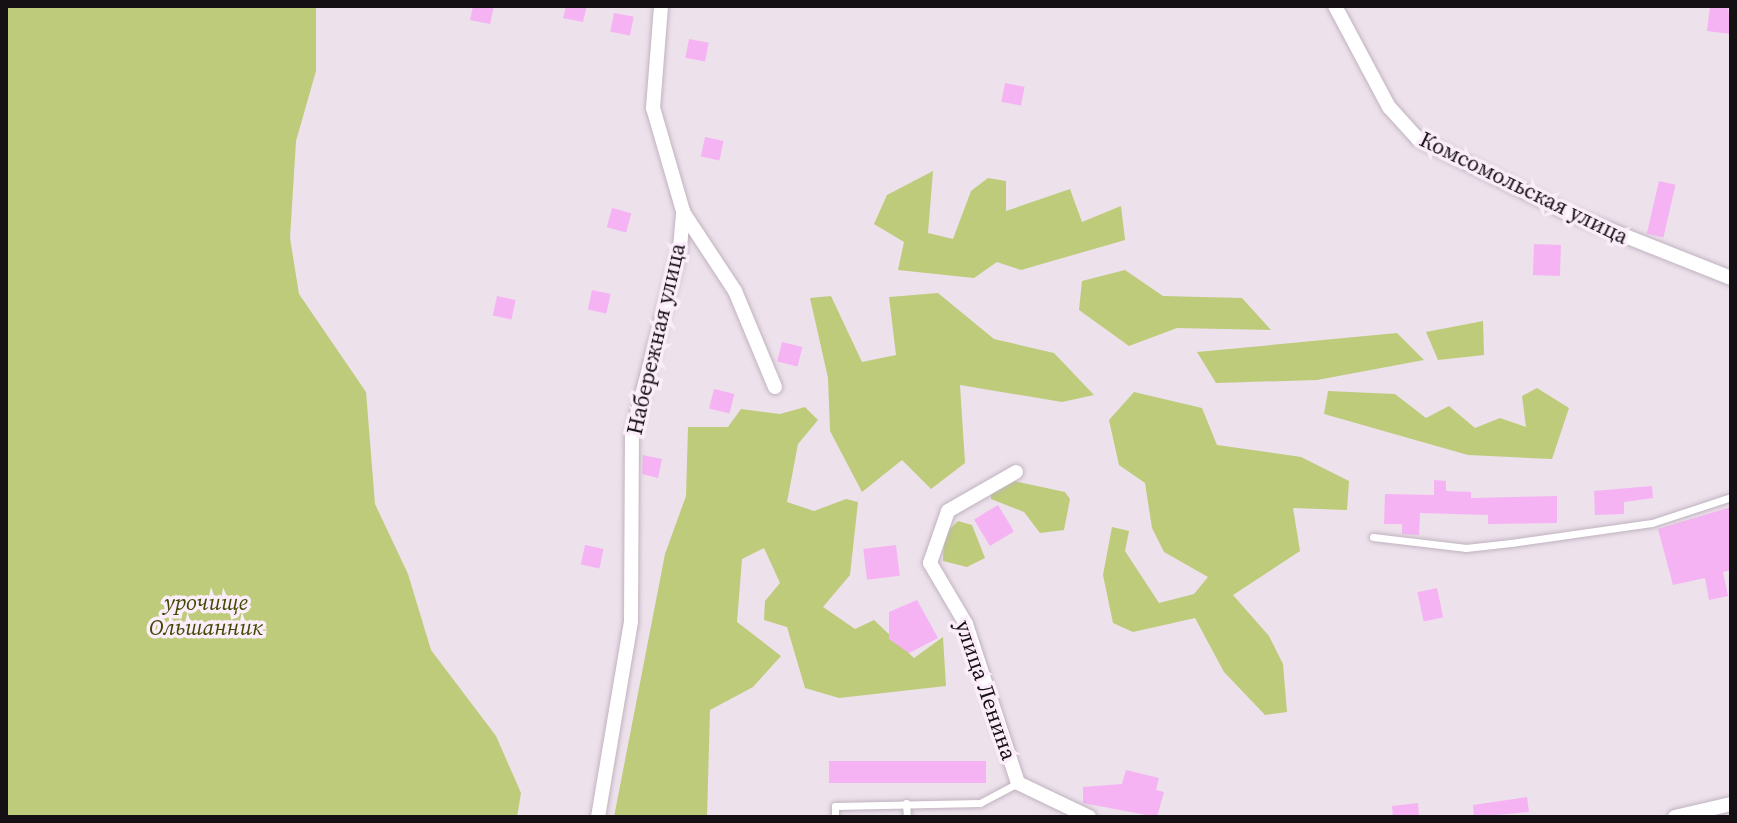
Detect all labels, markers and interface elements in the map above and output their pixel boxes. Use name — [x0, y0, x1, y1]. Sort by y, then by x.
street label: Комсомольская улица — [1415, 126, 1633, 250]
street label: Набережная улица — [621, 241, 691, 437]
park label: урочище Ольшанник — [149, 589, 263, 640]
street label: улица Ленина — [950, 617, 1022, 763]

